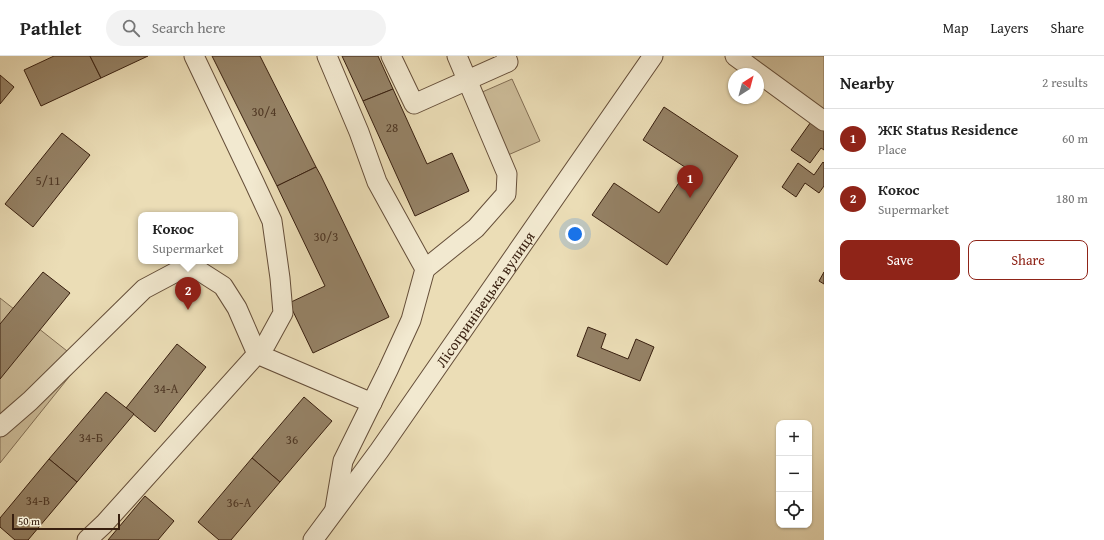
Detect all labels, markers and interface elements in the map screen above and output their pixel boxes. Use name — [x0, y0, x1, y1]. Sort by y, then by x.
search box — [106, 10, 386, 46]
text: Pathlet — [20, 14, 82, 42]
icon: search — [120, 17, 142, 39]
text: Search here — [152, 17, 226, 38]
text: Map — [943, 18, 969, 38]
text: Layers — [991, 18, 1029, 38]
text: Share — [1051, 18, 1084, 38]
north arrow — [728, 68, 764, 104]
text: Nearby — [840, 70, 894, 95]
text: 2 results — [1042, 73, 1088, 92]
house number: 30/4 — [252, 102, 276, 121]
house number: 28 — [386, 118, 398, 137]
text: ЖК Status Residence — [878, 119, 1018, 140]
text: 1 — [850, 129, 856, 148]
text: 60 m — [1062, 129, 1088, 148]
text: Place — [878, 140, 907, 159]
pin: 1 — [677, 165, 703, 198]
house number: 5/11 — [36, 171, 60, 190]
text: Кокос — [878, 179, 920, 200]
text: 2 — [850, 189, 856, 208]
text: 180 m — [1056, 189, 1088, 208]
text: Supermarket — [878, 200, 949, 219]
popup — [138, 212, 238, 264]
text: Кокос — [152, 218, 194, 239]
your location — [565, 224, 585, 244]
street label: Лісогринівецька вулиця — [430, 226, 539, 371]
house number: 30/3 — [314, 227, 338, 246]
text: Supermarket — [152, 239, 224, 258]
button: Save — [840, 240, 960, 280]
button: Share — [968, 240, 1088, 280]
pin: 2 — [175, 277, 201, 310]
house number: 34-А — [154, 379, 179, 398]
map controls — [776, 420, 812, 528]
button: + — [776, 420, 812, 456]
house number: 34-Б — [79, 428, 103, 447]
house number: 36 — [286, 430, 298, 449]
button: − — [776, 456, 812, 492]
house number: 34-В — [26, 491, 50, 510]
button: locate — [776, 492, 812, 528]
house number: 36-А — [227, 493, 252, 512]
scale bar — [12, 512, 120, 531]
text: 50 m — [18, 513, 40, 529]

